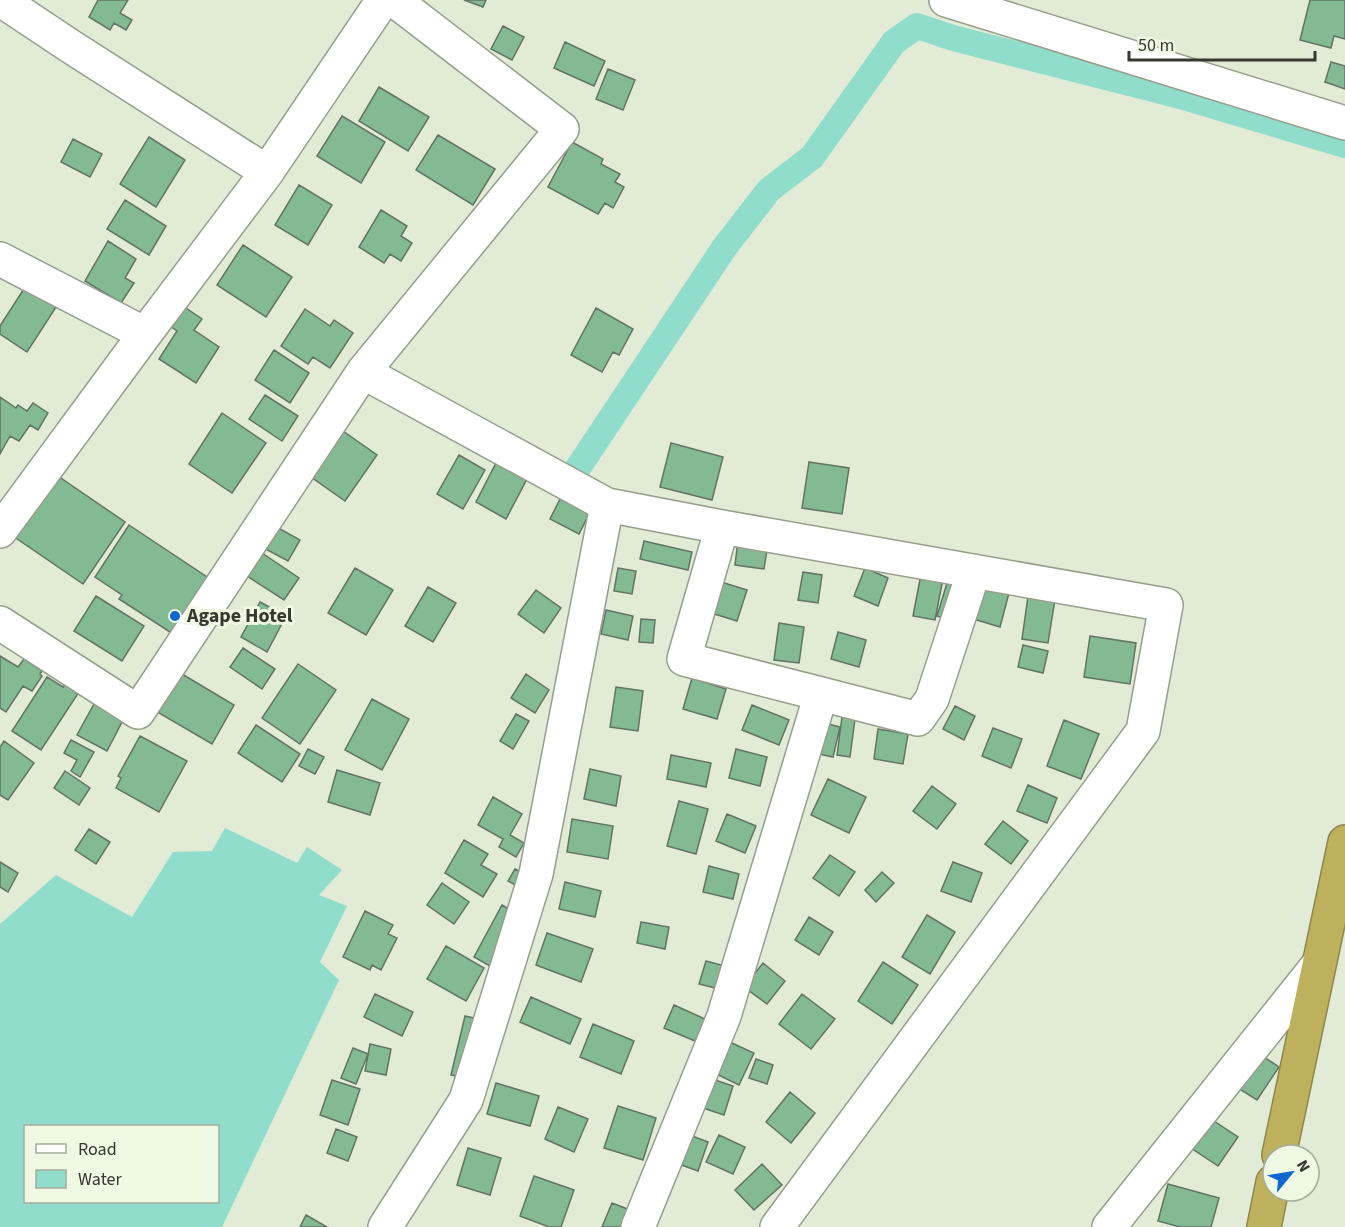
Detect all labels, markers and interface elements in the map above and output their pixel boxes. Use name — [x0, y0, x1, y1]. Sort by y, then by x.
scale bar — [1129, 24, 1315, 62]
text: 50 m — [1138, 33, 1174, 58]
place label: Agape Hotel — [186, 602, 293, 630]
marker: Agape Hotel — [168, 609, 182, 623]
legend — [24, 1125, 219, 1203]
text: Road — [78, 1137, 117, 1162]
north arrow — [1261, 1143, 1321, 1203]
text: N — [1291, 1156, 1315, 1176]
text: Water — [78, 1167, 122, 1192]

